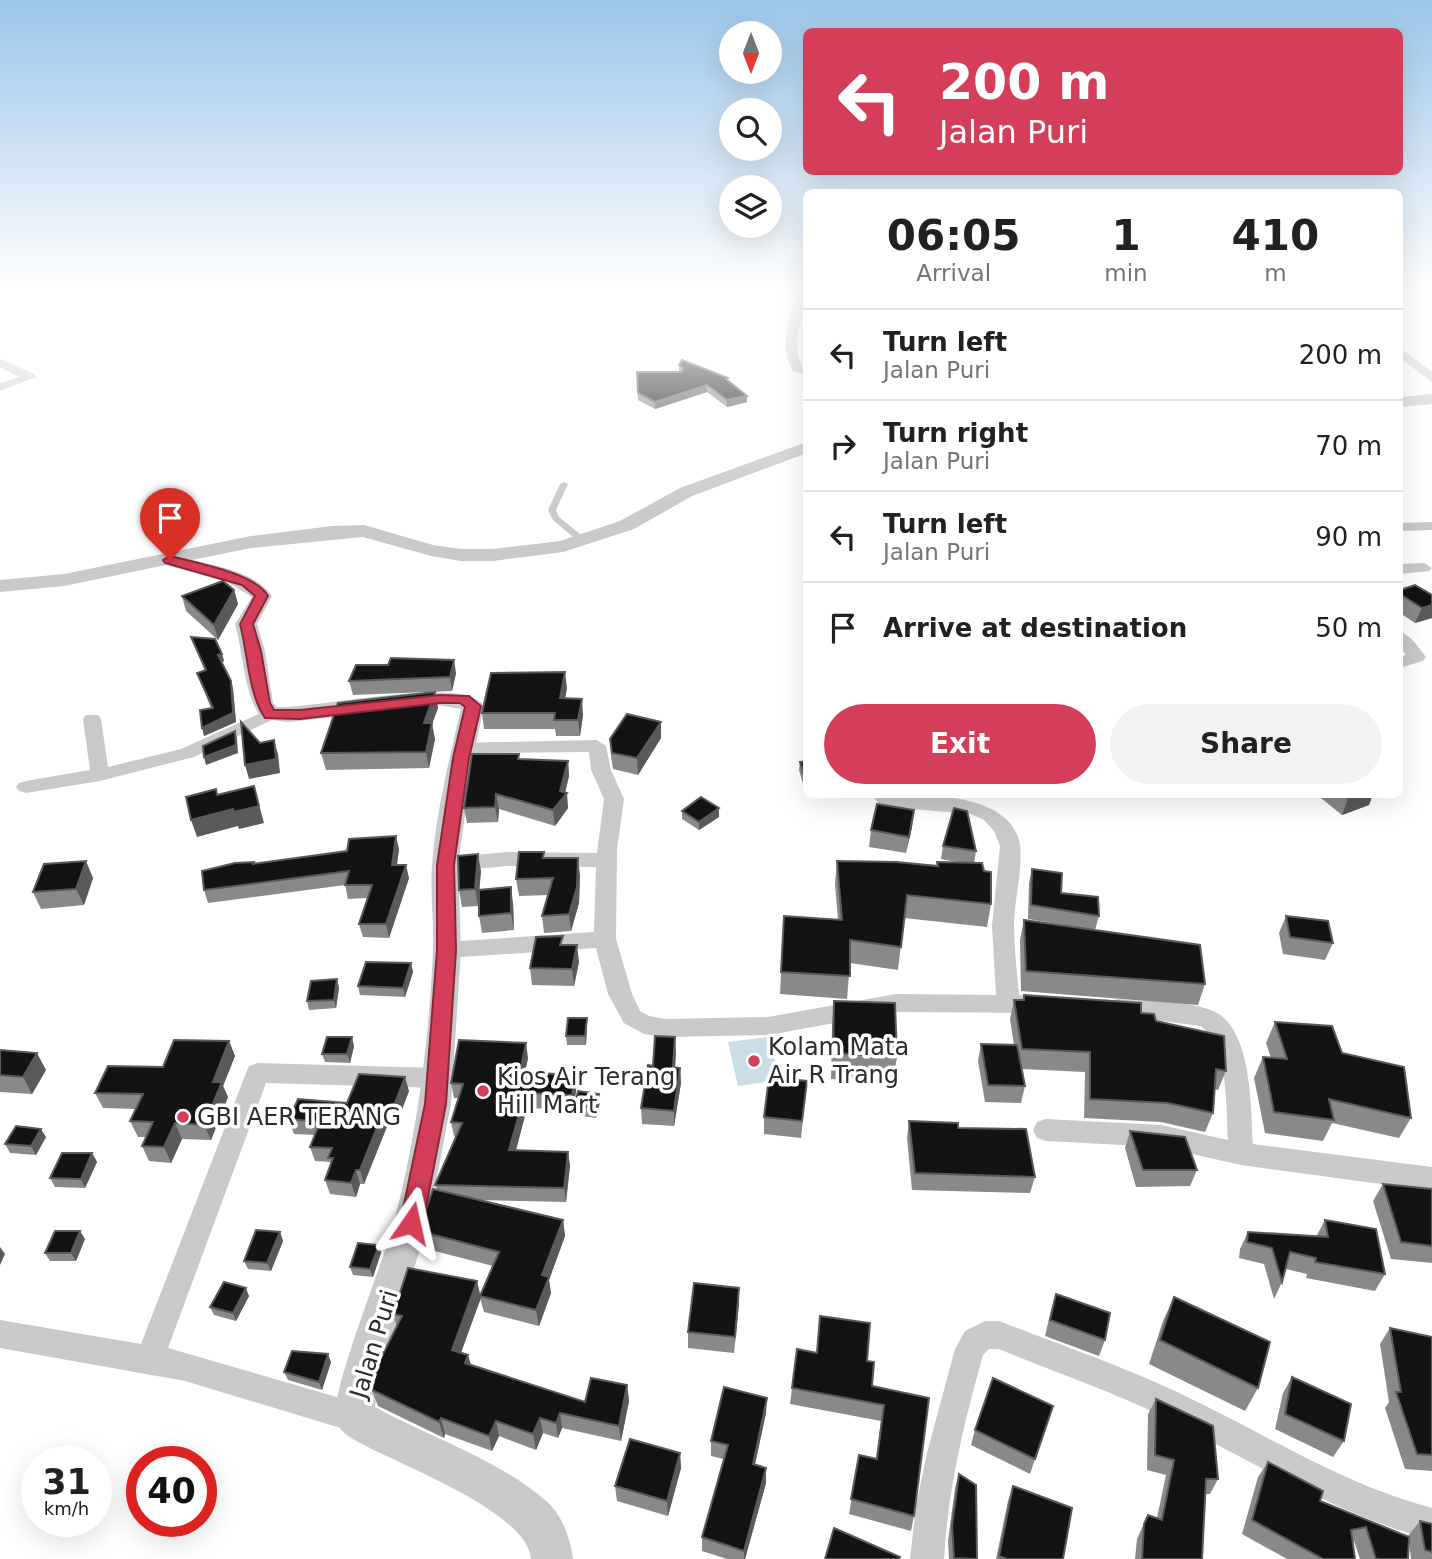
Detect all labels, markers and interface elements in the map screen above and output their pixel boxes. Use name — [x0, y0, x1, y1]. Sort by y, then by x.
north arrow — [719, 21, 782, 84]
map controls — [719, 21, 782, 238]
text: 200 m — [939, 54, 1109, 111]
icon: left — [824, 56, 915, 147]
button: search — [719, 98, 782, 161]
text: Jalan Puri — [939, 113, 1088, 151]
button: layers — [719, 175, 782, 238]
text: 06:05 — [887, 211, 1021, 260]
text: 1 — [1111, 211, 1141, 260]
text: 410 — [1232, 211, 1319, 260]
text: Arrival — [916, 260, 991, 286]
text: min — [1104, 260, 1148, 286]
text: m — [1264, 260, 1287, 286]
text: Turn left — [883, 327, 1007, 357]
icon: left — [824, 336, 862, 374]
text: 200 m — [1299, 340, 1382, 370]
text: Jalan Puri — [883, 357, 990, 383]
text: Turn right — [883, 418, 1028, 448]
icon: right — [824, 427, 862, 465]
text: 70 m — [1315, 431, 1382, 461]
text: Jalan Puri — [883, 448, 990, 474]
pin — [140, 488, 200, 560]
icon: arrive — [151, 499, 189, 537]
text: Turn left — [883, 509, 1007, 539]
icon: left — [824, 518, 862, 556]
text: 90 m — [1315, 522, 1382, 552]
text: Jalan Puri — [883, 539, 990, 565]
icon: arrive — [824, 609, 862, 647]
text: Arrive at destination — [883, 613, 1187, 643]
text: 50 m — [1315, 613, 1382, 643]
button: Exit — [824, 704, 1096, 784]
button: Share — [1110, 704, 1382, 784]
place label: Kolam Mata Air R Trang — [768, 1033, 909, 1089]
marker: Kolam Mata Air R Trang — [746, 1053, 762, 1069]
place label: Kios Air Terang Hill Mart — [497, 1063, 675, 1119]
marker: Kios Air Terang Hill Mart — [475, 1083, 491, 1099]
place label: GBI AER TERANG — [197, 1103, 401, 1131]
marker: GBI AER TERANG — [175, 1109, 191, 1125]
position arrow — [374, 1186, 448, 1260]
street label: Jalan Puri — [344, 1286, 404, 1403]
speed limit sign: 40 — [126, 1446, 217, 1537]
text: 31 — [42, 1462, 91, 1502]
text: km/h — [44, 1498, 89, 1519]

